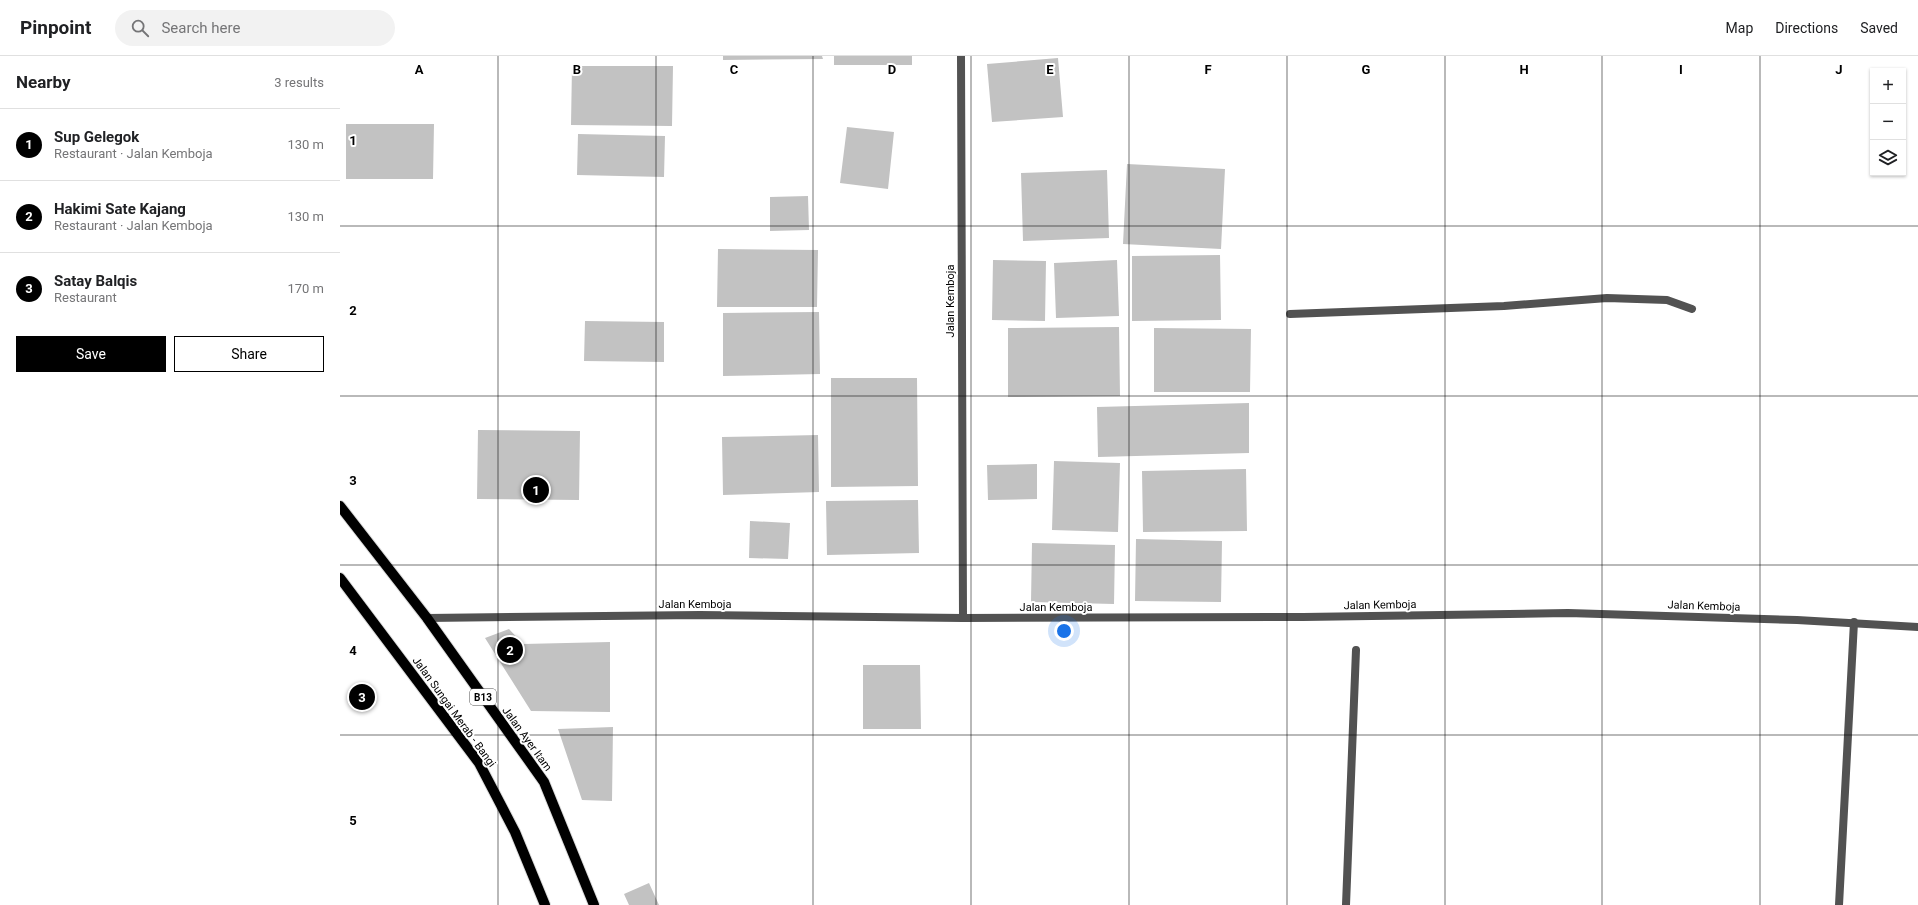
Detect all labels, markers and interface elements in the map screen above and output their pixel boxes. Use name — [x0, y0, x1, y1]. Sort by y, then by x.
search box — [115, 10, 395, 46]
text: Pinpoint — [20, 16, 91, 39]
icon: search — [129, 17, 151, 39]
text: Search here — [161, 19, 240, 37]
text: Map — [1726, 20, 1753, 36]
text: Directions — [1775, 20, 1838, 36]
text: Saved — [1860, 20, 1898, 36]
text: A — [415, 62, 424, 77]
text: B — [573, 62, 581, 77]
text: C — [730, 62, 739, 77]
text: D — [888, 62, 896, 77]
text: E — [1046, 62, 1054, 77]
text: F — [1204, 62, 1212, 77]
text: G — [1362, 62, 1371, 77]
text: H — [1519, 62, 1529, 77]
text: I — [1679, 62, 1683, 77]
text: J — [1835, 62, 1843, 77]
map controls — [1870, 68, 1906, 176]
button: + — [1870, 68, 1906, 104]
text: Nearby — [16, 72, 71, 92]
text: 3 results — [274, 75, 324, 90]
button: − — [1870, 104, 1906, 140]
text: Sup Gelegok — [54, 128, 139, 146]
text: 1 — [349, 133, 357, 148]
text: 1 — [25, 137, 33, 152]
text: 130 m — [287, 137, 324, 152]
button: layers — [1870, 140, 1906, 176]
text: Restaurant · Jalan Kemboja — [54, 146, 213, 161]
text: Hakimi Sate Kajang — [54, 200, 186, 218]
text: 2 — [25, 209, 33, 224]
text: 130 m — [287, 209, 324, 224]
text: Restaurant · Jalan Kemboja — [54, 218, 213, 233]
street label: Jalan Kemboja — [944, 265, 957, 337]
text: Satay Balqis — [54, 272, 137, 290]
text: 3 — [25, 281, 33, 296]
text: 170 m — [287, 281, 324, 296]
text: Restaurant — [54, 290, 117, 305]
text: 2 — [349, 303, 357, 318]
button: Save — [16, 336, 166, 372]
button: Share — [174, 336, 324, 372]
text: 3 — [349, 473, 357, 488]
pin: 1 — [523, 475, 549, 505]
street label: Jalan Kemboja — [659, 598, 731, 611]
street label: Jalan Kemboja — [1343, 598, 1417, 612]
street label: Jalan Kemboja — [1667, 598, 1741, 614]
street label: Jalan Kemboja — [1020, 601, 1092, 614]
your location — [1054, 621, 1074, 641]
pin: 2 — [497, 635, 523, 665]
text: 4 — [349, 643, 357, 658]
street label: Jalan Sungai Merab - Bangi — [410, 654, 498, 770]
pin: 3 — [349, 682, 375, 712]
road number: B13 — [470, 689, 496, 705]
street label: Jalan Ayer Itam — [499, 704, 555, 774]
text: 5 — [349, 813, 357, 828]

